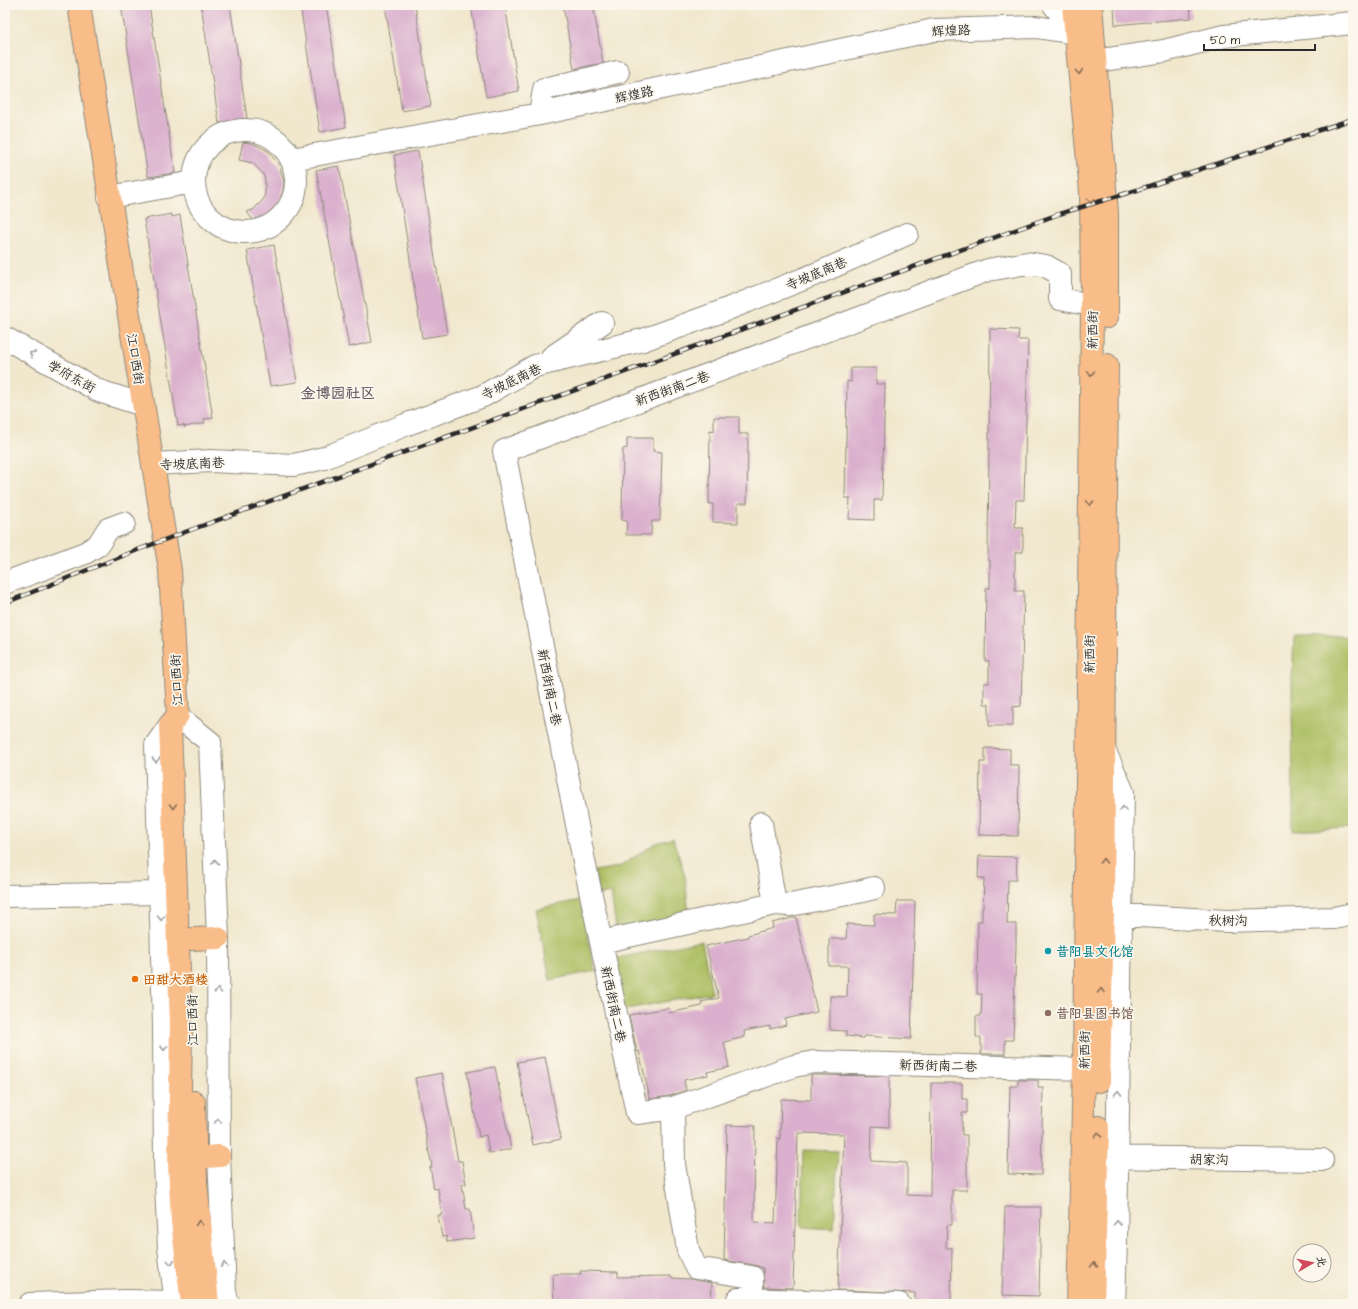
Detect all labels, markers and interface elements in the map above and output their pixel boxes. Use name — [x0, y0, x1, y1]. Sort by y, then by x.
street label: 辉煌路 — [931, 21, 971, 41]
scale bar — [1204, 26, 1315, 52]
text: 50 m — [1210, 32, 1241, 49]
one-way arrow — [1074, 69, 1083, 75]
street label: 辉煌路 — [613, 82, 655, 108]
one-way arrow — [1087, 198, 1095, 204]
street label: 寺坡底南巷 — [783, 253, 850, 295]
street label: 新西街 — [1084, 310, 1102, 350]
street label: 江口西街 — [122, 332, 148, 386]
one-way arrow — [29, 351, 36, 358]
street label: 学府东街 — [44, 356, 99, 397]
street label: 寺坡底南巷 — [478, 360, 545, 404]
street label: 新西街南二巷 — [633, 367, 712, 411]
one-way arrow — [1087, 370, 1095, 376]
district label: 金博园社区 — [300, 383, 376, 404]
street label: 寺坡底南巷 — [159, 454, 225, 474]
one-way arrow — [1086, 500, 1094, 506]
street label: 新西街 — [1081, 634, 1099, 674]
street label: 新西街南二巷 — [533, 647, 565, 727]
street label: 江口西街 — [167, 654, 187, 706]
one-way arrow — [152, 757, 161, 763]
one-way arrow — [169, 803, 178, 809]
one-way arrow — [1118, 806, 1127, 812]
one-way arrow — [1099, 858, 1107, 864]
one-way arrow — [211, 859, 219, 865]
street label: 秋树沟 — [1208, 912, 1248, 930]
one-way arrow — [156, 915, 165, 921]
place label: 昔阳县文化馆 — [1056, 943, 1134, 961]
marker: 昔阳县文化馆 — [1043, 946, 1053, 956]
street label: 新西街南二巷 — [596, 964, 630, 1044]
place label: 田甜大酒楼 — [143, 971, 208, 989]
marker: 田甜大酒楼 — [130, 974, 140, 984]
one-way arrow — [214, 988, 222, 994]
one-way arrow — [1097, 988, 1105, 994]
street label: 江口西街 — [184, 994, 202, 1046]
place label: 昔阳县图书馆 — [1056, 1005, 1134, 1023]
marker: 昔阳县图书馆 — [1043, 1008, 1053, 1018]
street label: 新西街 — [1076, 1030, 1094, 1070]
one-way arrow — [160, 1045, 168, 1051]
street label: 新西街南二巷 — [899, 1056, 977, 1076]
one-way arrow — [1114, 1090, 1122, 1096]
one-way arrow — [214, 1118, 223, 1124]
one-way arrow — [1093, 1132, 1102, 1138]
street label: 胡家沟 — [1189, 1151, 1229, 1169]
one-way arrow — [195, 1220, 204, 1226]
one-way arrow — [1113, 1220, 1121, 1226]
north arrow — [1292, 1243, 1332, 1283]
text: 北 — [1313, 1255, 1330, 1268]
one-way arrow — [166, 1259, 175, 1265]
one-way arrow — [219, 1262, 228, 1268]
one-way arrow — [1090, 1262, 1099, 1268]

